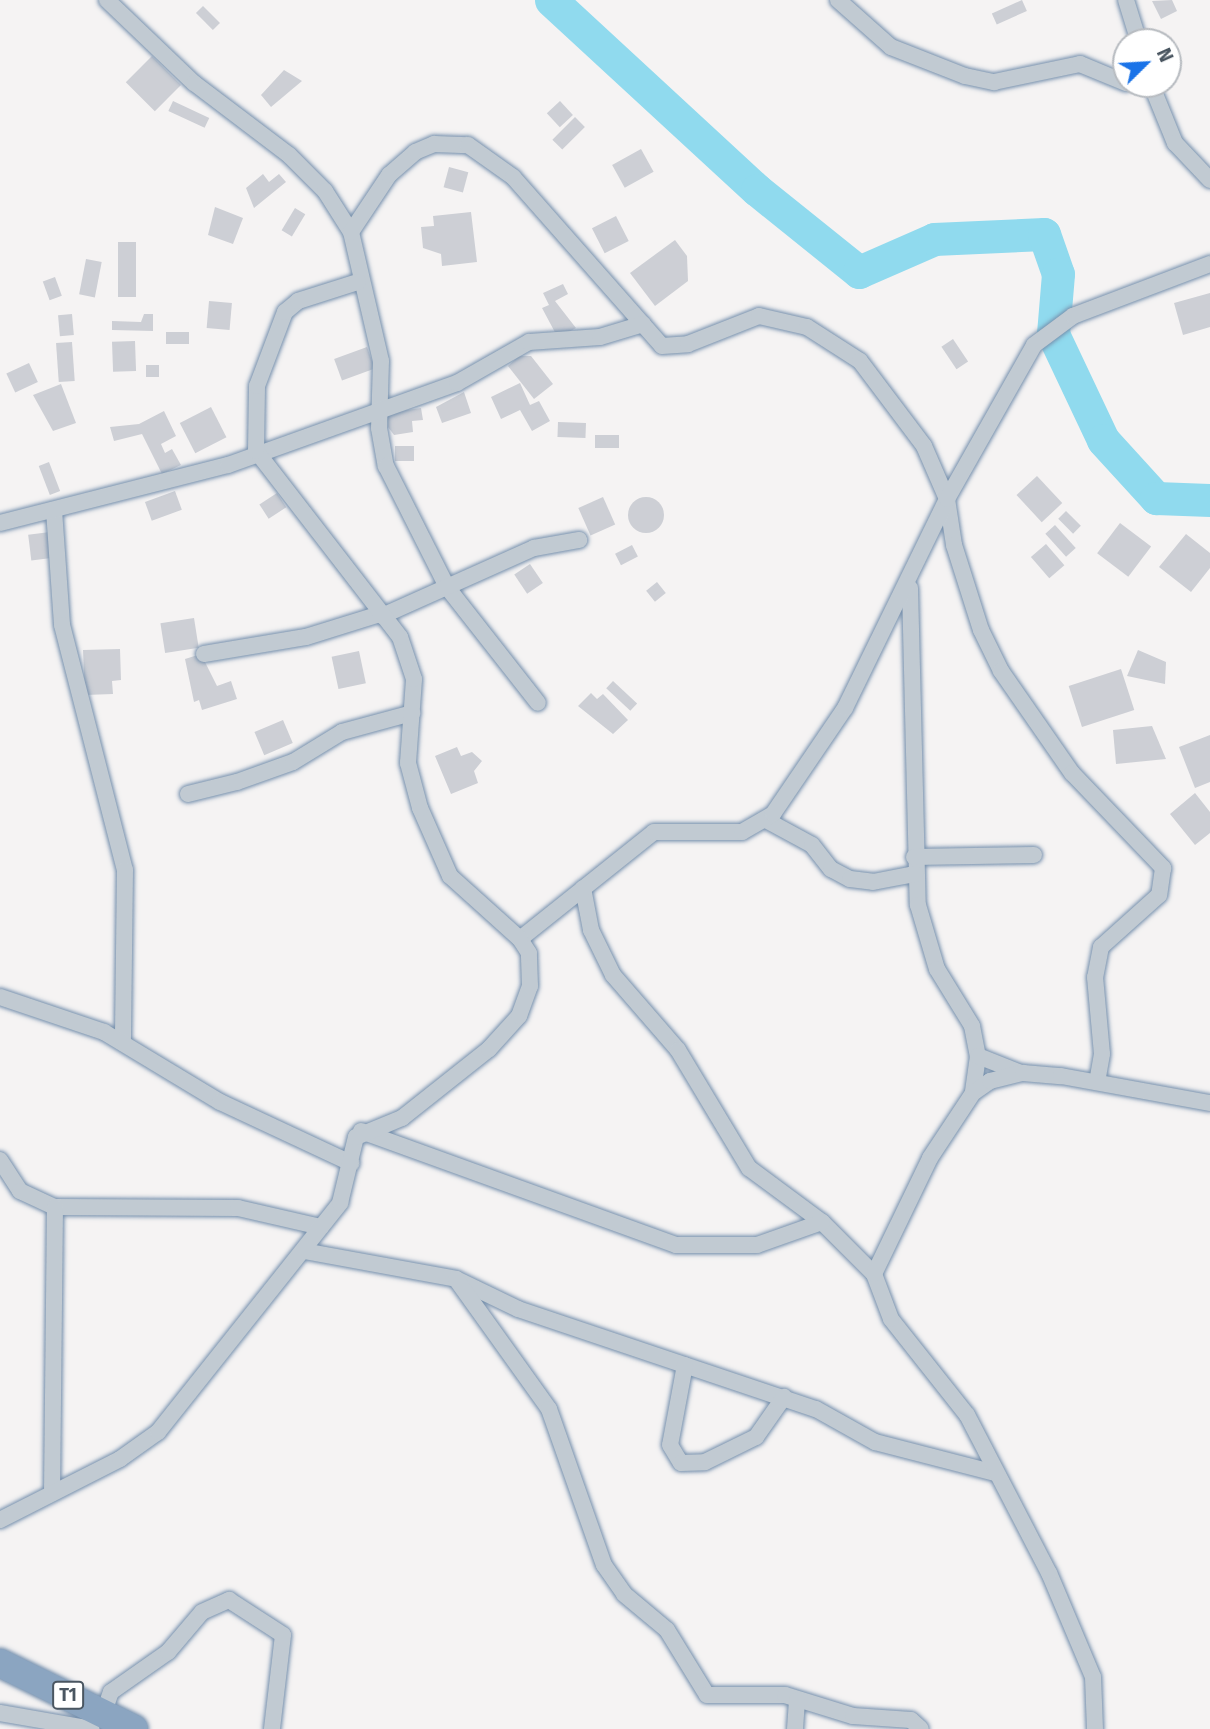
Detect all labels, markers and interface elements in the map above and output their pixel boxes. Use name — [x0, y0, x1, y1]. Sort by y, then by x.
north arrow — [1112, 28, 1182, 98]
text: N — [1152, 45, 1178, 65]
road number: T1 — [50, 1680, 86, 1710]

